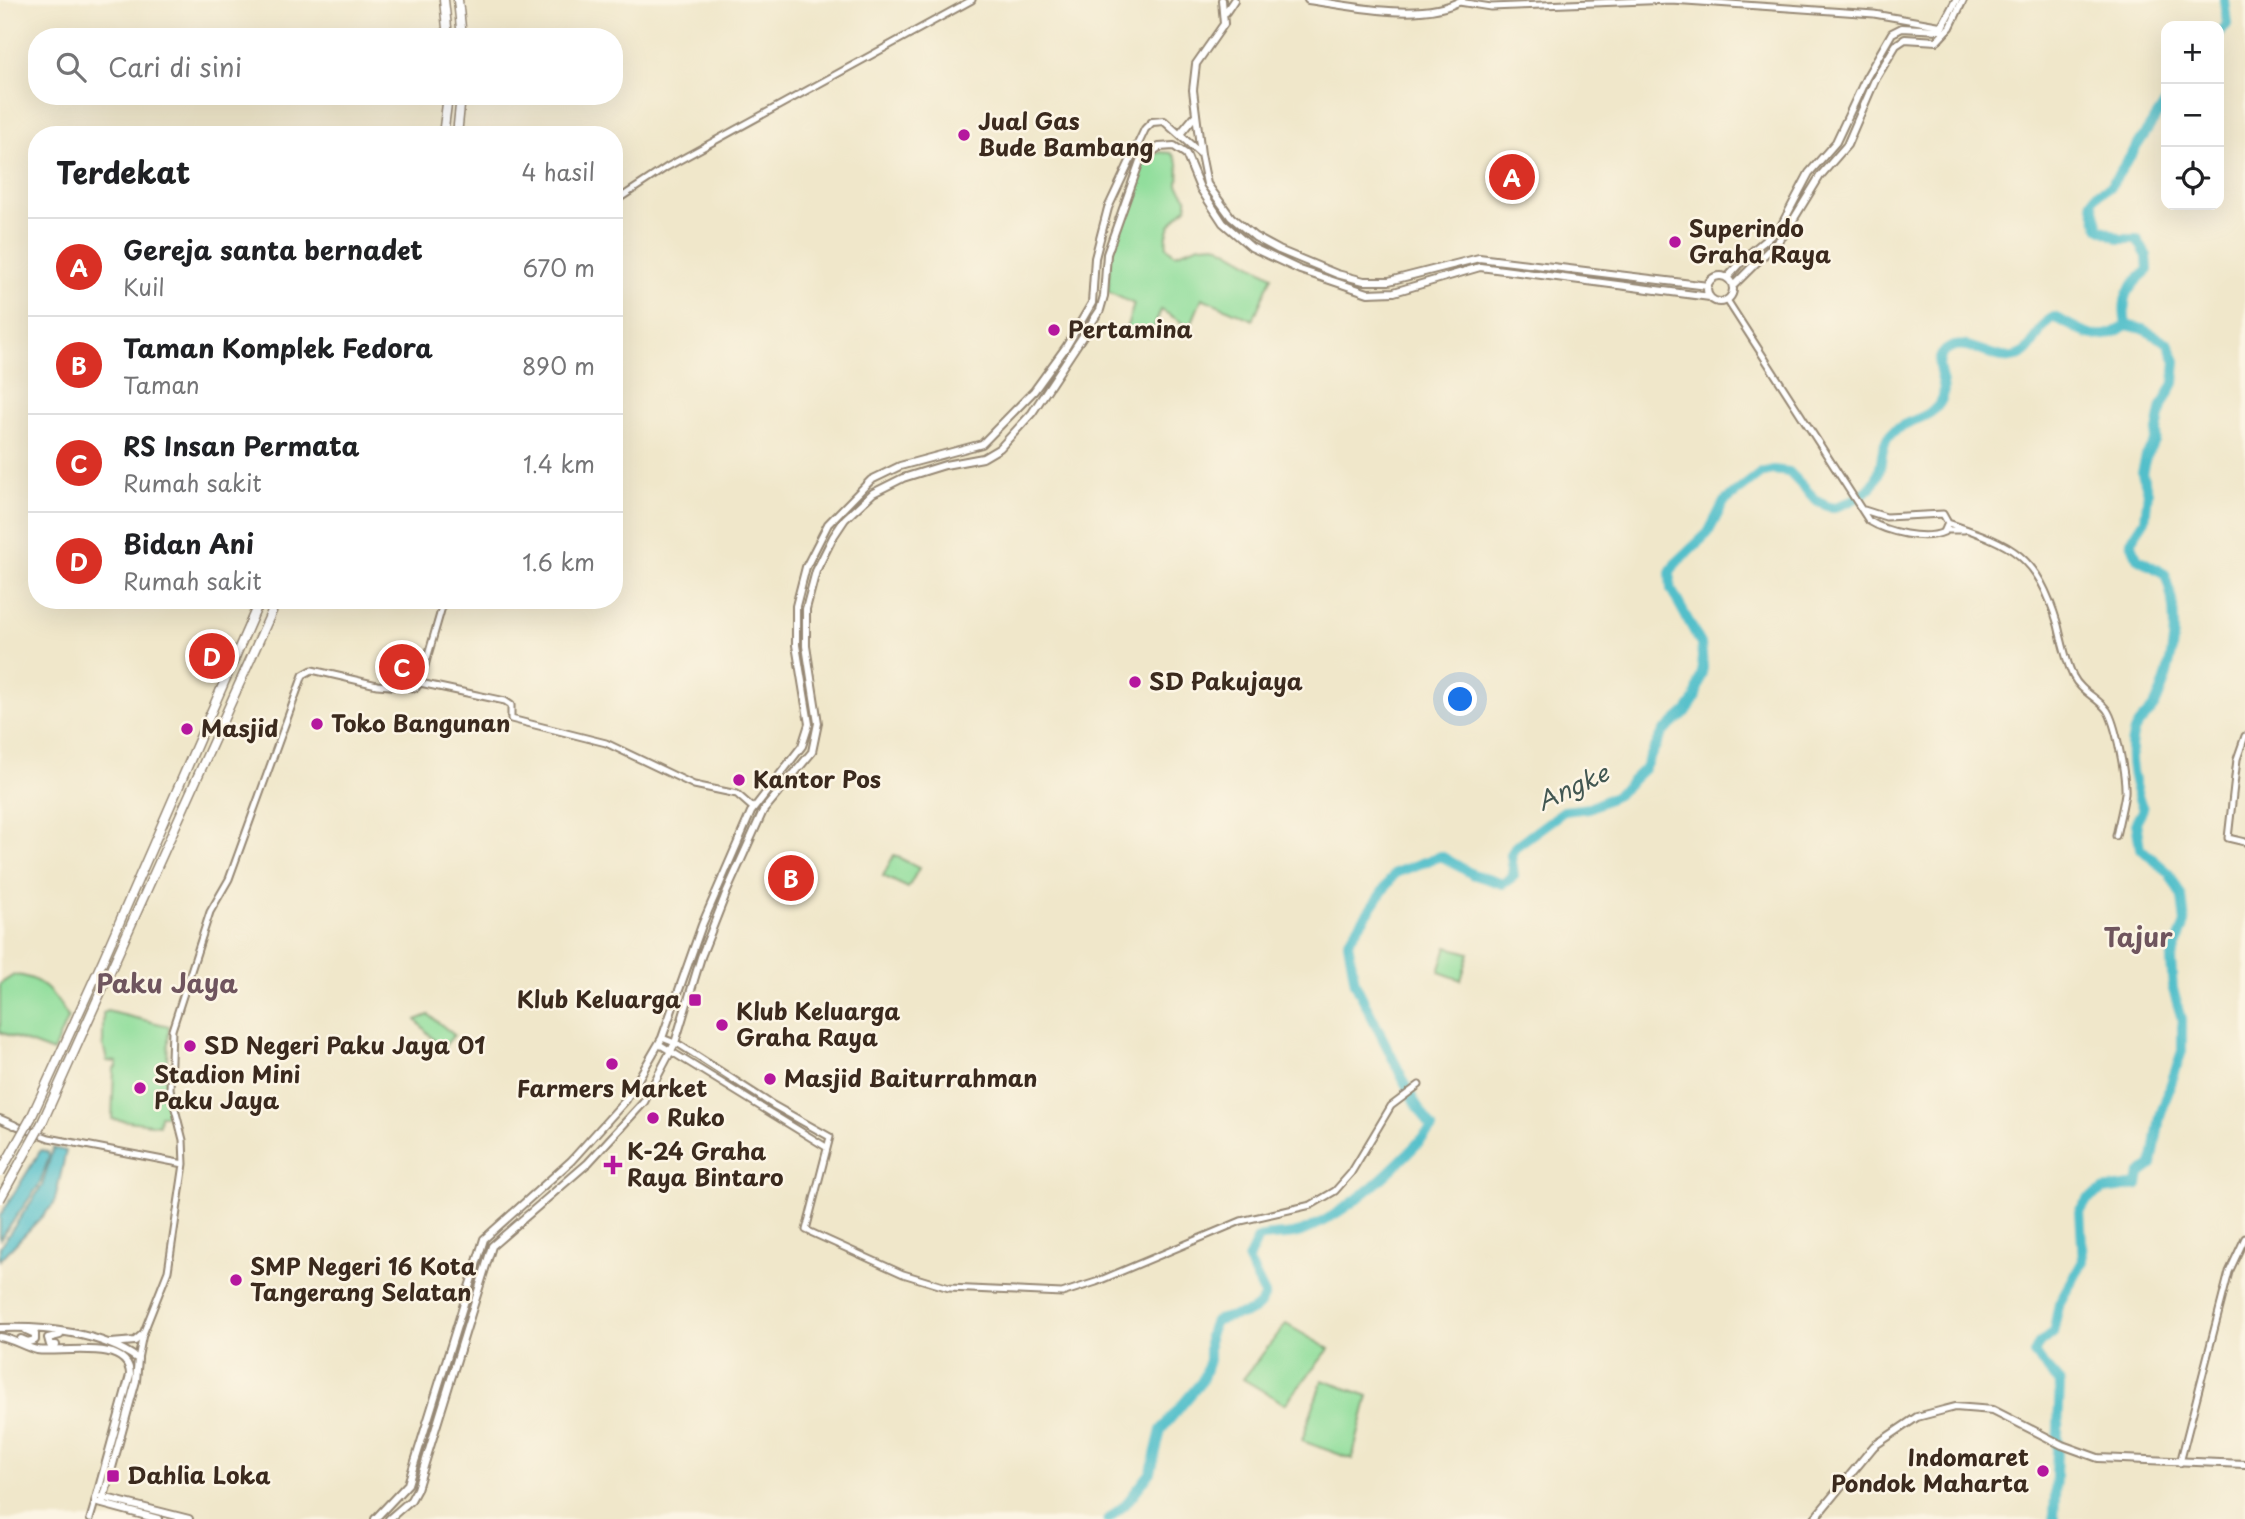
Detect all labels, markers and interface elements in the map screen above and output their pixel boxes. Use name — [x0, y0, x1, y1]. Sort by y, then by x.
map controls — [2161, 21, 2224, 210]
button: + — [2161, 21, 2224, 84]
search box — [28, 28, 623, 105]
text: Cari di sini — [108, 47, 242, 86]
icon: search — [52, 48, 90, 86]
button: − — [2161, 84, 2224, 147]
place label: Jual Gas Bude Bambang — [978, 103, 1153, 164]
marker: Jual Gas Bude Bambang — [956, 127, 972, 143]
button: locate — [2161, 147, 2224, 210]
text: Terdekat — [56, 149, 191, 194]
pin: A — [1489, 151, 1535, 203]
text: 4 hasil — [521, 154, 595, 189]
place label: Superindo Graha Raya — [1689, 210, 1831, 271]
text: Gereja santa bernadet — [123, 230, 423, 269]
marker: Superindo Graha Raya — [1667, 234, 1683, 250]
text: A — [70, 250, 88, 285]
text: 670 m — [523, 250, 595, 285]
text: Kuil — [123, 269, 165, 304]
place label: Pertamina — [1068, 311, 1193, 346]
marker: Pertamina — [1046, 322, 1062, 338]
text: Taman Komplek Fedora — [123, 328, 433, 367]
text: B — [71, 348, 87, 383]
text: 890 m — [522, 348, 595, 383]
text: Taman — [123, 367, 200, 402]
text: RS Insan Permata — [123, 426, 360, 465]
text: C — [70, 446, 88, 481]
text: 1.4 km — [523, 446, 595, 481]
text: Rumah sakit — [123, 465, 262, 500]
text: Bidan Ani — [123, 524, 254, 563]
text: D — [70, 544, 88, 579]
text: 1.6 km — [522, 544, 595, 579]
text: Rumah sakit — [123, 563, 262, 598]
pin: D — [189, 630, 235, 682]
pin: C — [379, 641, 425, 693]
place label: SD Pakujaya — [1149, 663, 1303, 698]
marker: SD Pakujaya — [1127, 674, 1143, 690]
your location — [1443, 682, 1477, 716]
place label: Toko Bangunan — [331, 705, 510, 740]
place label: Masjid — [201, 710, 278, 745]
marker: Toko Bangunan — [309, 716, 325, 732]
marker: Masjid — [179, 721, 195, 737]
water label: Angke — [1530, 753, 1615, 819]
place label: Kantor Pos — [753, 761, 881, 796]
marker: Kantor Pos — [731, 772, 747, 788]
pin: B — [768, 852, 814, 904]
district label: Tajur — [2103, 917, 2173, 956]
district label: Paku Jaya — [96, 963, 238, 1002]
place label: Klub Keluarga — [517, 981, 681, 1016]
marker: Klub Keluarga — [687, 992, 703, 1008]
place label: Klub Keluarga Graha Raya — [736, 993, 900, 1054]
marker: Klub Keluarga Graha Raya — [714, 1017, 730, 1033]
place label: SD Negeri Paku Jaya 01 — [204, 1027, 485, 1062]
marker: SD Negeri Paku Jaya 01 — [182, 1038, 198, 1054]
place label: Stadion Mini Paku Jaya — [154, 1056, 300, 1117]
marker: Farmers Market — [604, 1056, 620, 1072]
place label: Masjid Baiturrahman — [784, 1060, 1038, 1095]
place label: Farmers Market — [517, 1070, 707, 1105]
marker: Masjid Baiturrahman — [762, 1071, 778, 1087]
marker: Stadion Mini Paku Jaya — [132, 1080, 148, 1096]
place label: Ruko — [667, 1099, 725, 1134]
marker: Ruko — [645, 1110, 661, 1126]
place label: K-24 Graha Raya Bintaro — [627, 1133, 784, 1194]
marker: K-24 Graha Raya Bintaro — [605, 1157, 621, 1173]
place label: SMP Negeri 16 Kota Tangerang Selatan — [250, 1248, 477, 1309]
marker: SMP Negeri 16 Kota Tangerang Selatan — [228, 1272, 244, 1288]
place label: Indomaret Pondok Maharta — [1831, 1439, 2029, 1500]
place label: Dahlia Loka — [127, 1457, 271, 1492]
marker: Indomaret Pondok Maharta — [2035, 1463, 2051, 1479]
marker: Dahlia Loka — [105, 1468, 121, 1484]

